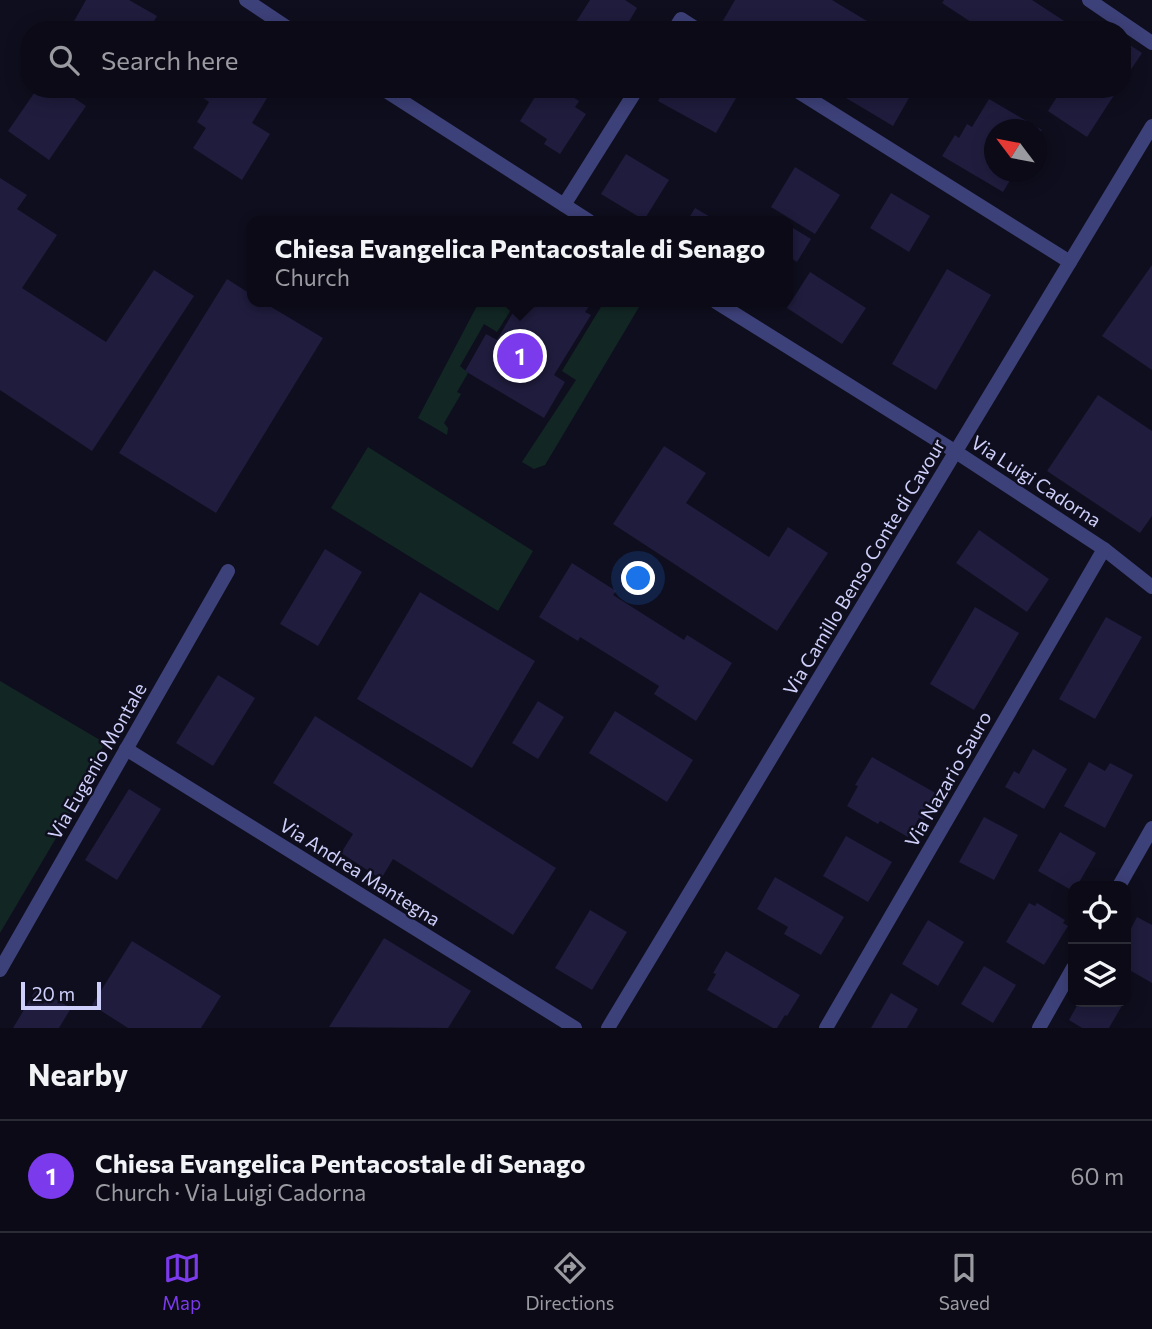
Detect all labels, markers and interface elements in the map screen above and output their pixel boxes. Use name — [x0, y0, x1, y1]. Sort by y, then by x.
search box — [21, 21, 1131, 98]
icon: search — [45, 41, 83, 79]
text: Search here — [101, 44, 239, 75]
north arrow — [984, 119, 1047, 182]
popup — [247, 216, 793, 307]
text: Chiesa Evangelica Pentacostale di Senago — [275, 232, 765, 263]
text: Church — [275, 263, 350, 291]
pin: 1 — [497, 330, 543, 382]
street label: Via Luigi Cadorna — [967, 430, 1106, 531]
street label: Via Camillo Benso Conte di Cavour — [778, 434, 950, 699]
your location — [621, 561, 655, 595]
street label: Via Eugenio Montale — [42, 678, 151, 843]
street label: Via Nazario Sauro — [899, 707, 996, 851]
street label: Via Andrea Mantegna — [276, 813, 445, 930]
map controls — [1068, 881, 1131, 1007]
button: locate — [1068, 881, 1131, 944]
button: layers — [1068, 944, 1131, 1007]
scale bar — [21, 979, 102, 1011]
text: 20 m — [32, 982, 75, 1005]
text: Nearby — [28, 1055, 128, 1092]
text: Chiesa Evangelica Pentacostale di Senago — [95, 1147, 586, 1178]
text: 1 — [46, 1162, 56, 1190]
text: 60 m — [1071, 1162, 1124, 1190]
text: Church · Via Luigi Cadorna — [95, 1178, 366, 1206]
tab: Map — [162, 1249, 201, 1314]
tab: Directions — [525, 1249, 615, 1314]
tab: Saved — [939, 1249, 990, 1314]

